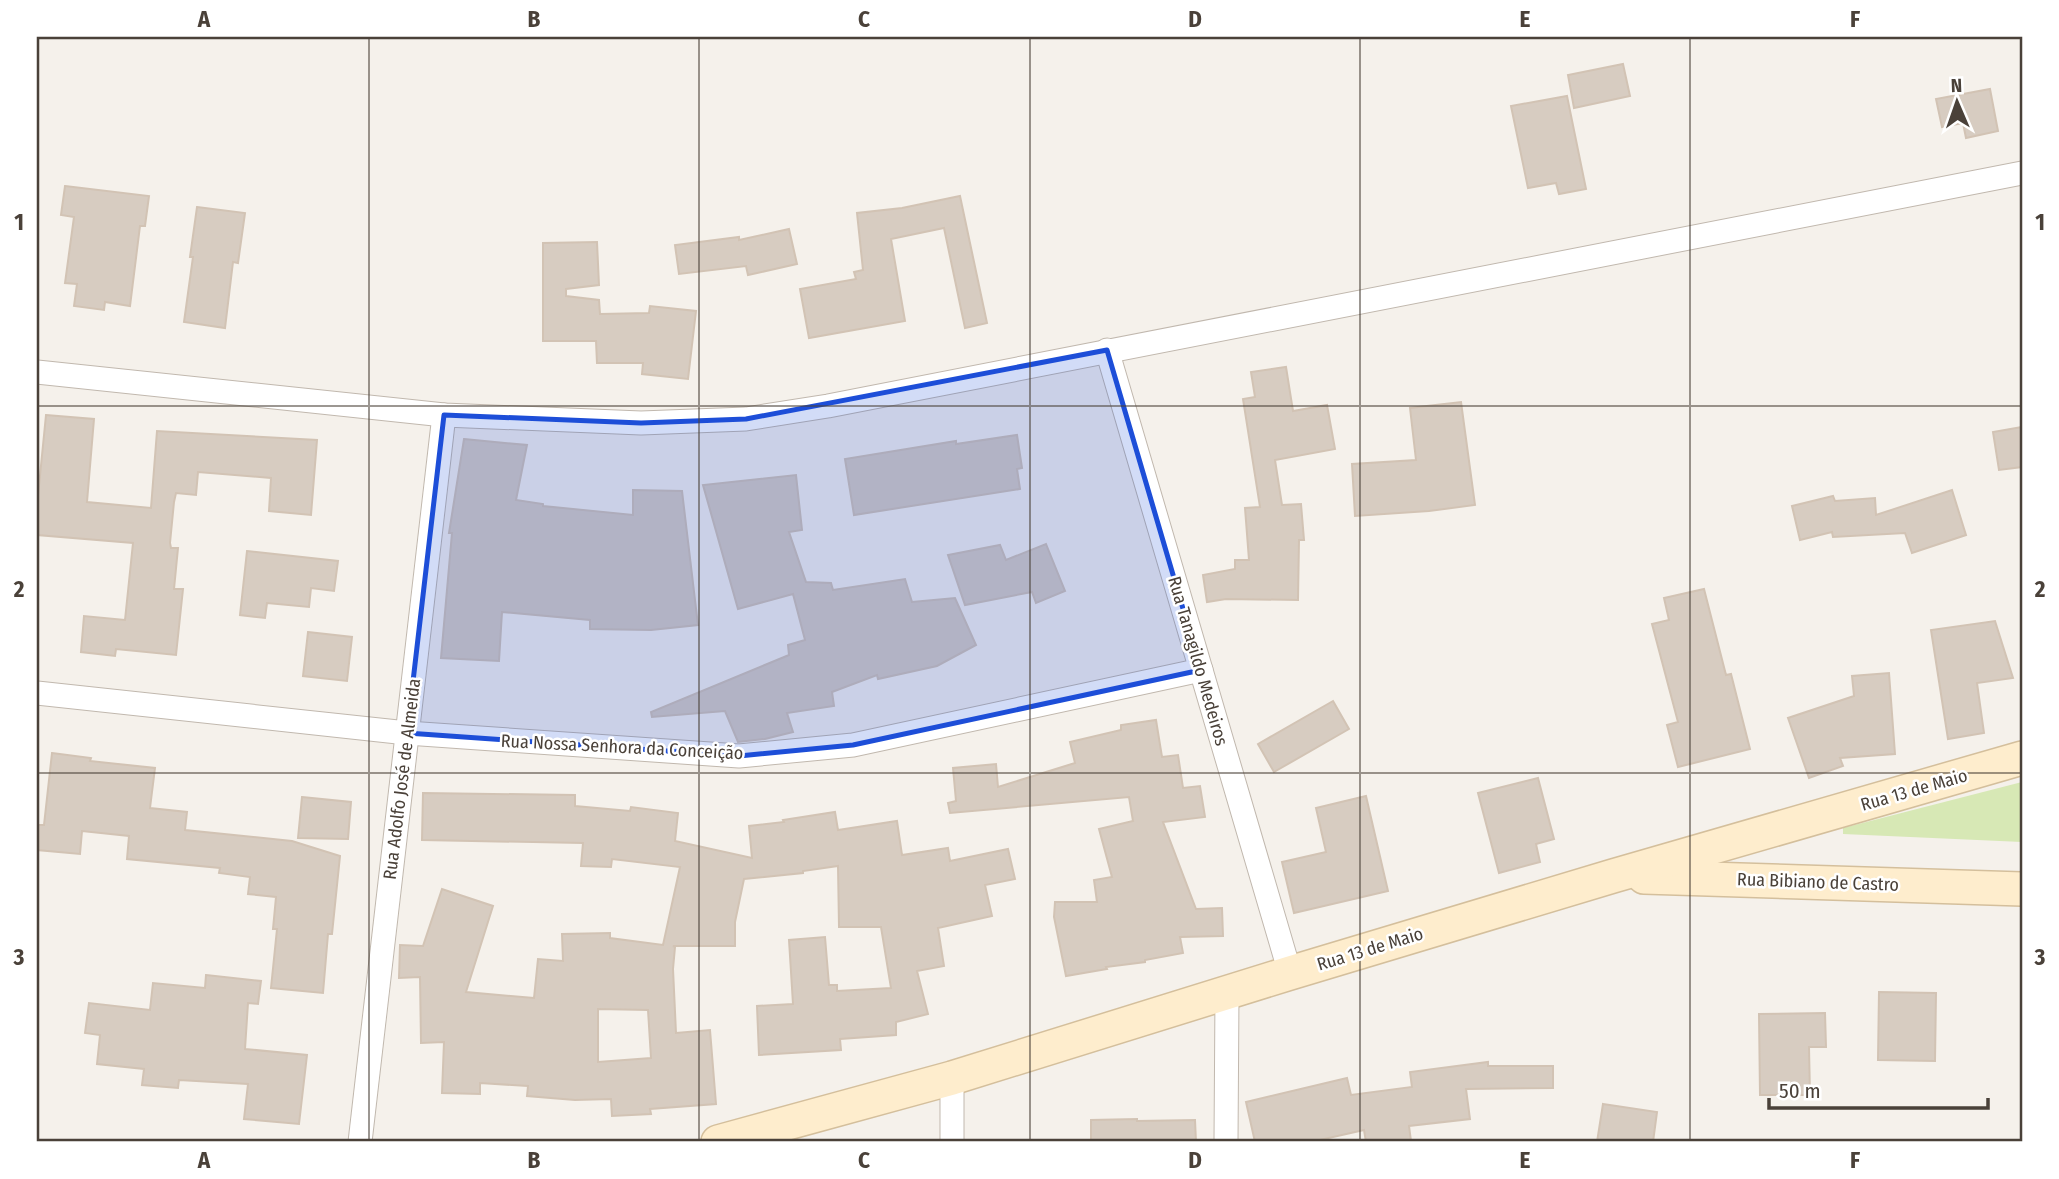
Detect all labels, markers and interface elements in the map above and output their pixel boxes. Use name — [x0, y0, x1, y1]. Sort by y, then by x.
text: A — [197, 5, 211, 33]
text: B — [528, 5, 541, 33]
text: C — [858, 5, 870, 33]
text: D — [1188, 5, 1202, 33]
text: E — [1520, 5, 1531, 33]
text: F — [1850, 5, 1860, 33]
north arrow — [1923, 66, 1993, 136]
text: N — [1950, 74, 1963, 97]
text: 1 — [14, 208, 24, 236]
text: 1 — [2035, 208, 2045, 236]
street label: Rua Tanagildo Medeiros — [1163, 574, 1233, 749]
text: 2 — [13, 575, 25, 603]
text: 2 — [2034, 575, 2046, 603]
street label: Rua Adolfo José de Almeida — [379, 677, 425, 881]
street label: Rua Nossa Senhora da Conceição — [500, 730, 744, 764]
street label: Rua 13 de Maio — [1858, 764, 1970, 816]
street label: Rua Bibiano de Castro — [1737, 868, 1899, 896]
street label: Rua 13 de Maio — [1314, 922, 1426, 976]
text: 3 — [13, 943, 25, 971]
text: 3 — [2034, 943, 2046, 971]
scale bar — [1769, 1067, 1987, 1111]
text: 50 m — [1779, 1078, 1821, 1104]
text: A — [197, 1146, 211, 1174]
text: B — [528, 1146, 541, 1174]
text: C — [858, 1146, 870, 1174]
text: D — [1188, 1146, 1202, 1174]
text: E — [1520, 1146, 1531, 1174]
text: F — [1850, 1146, 1860, 1174]

